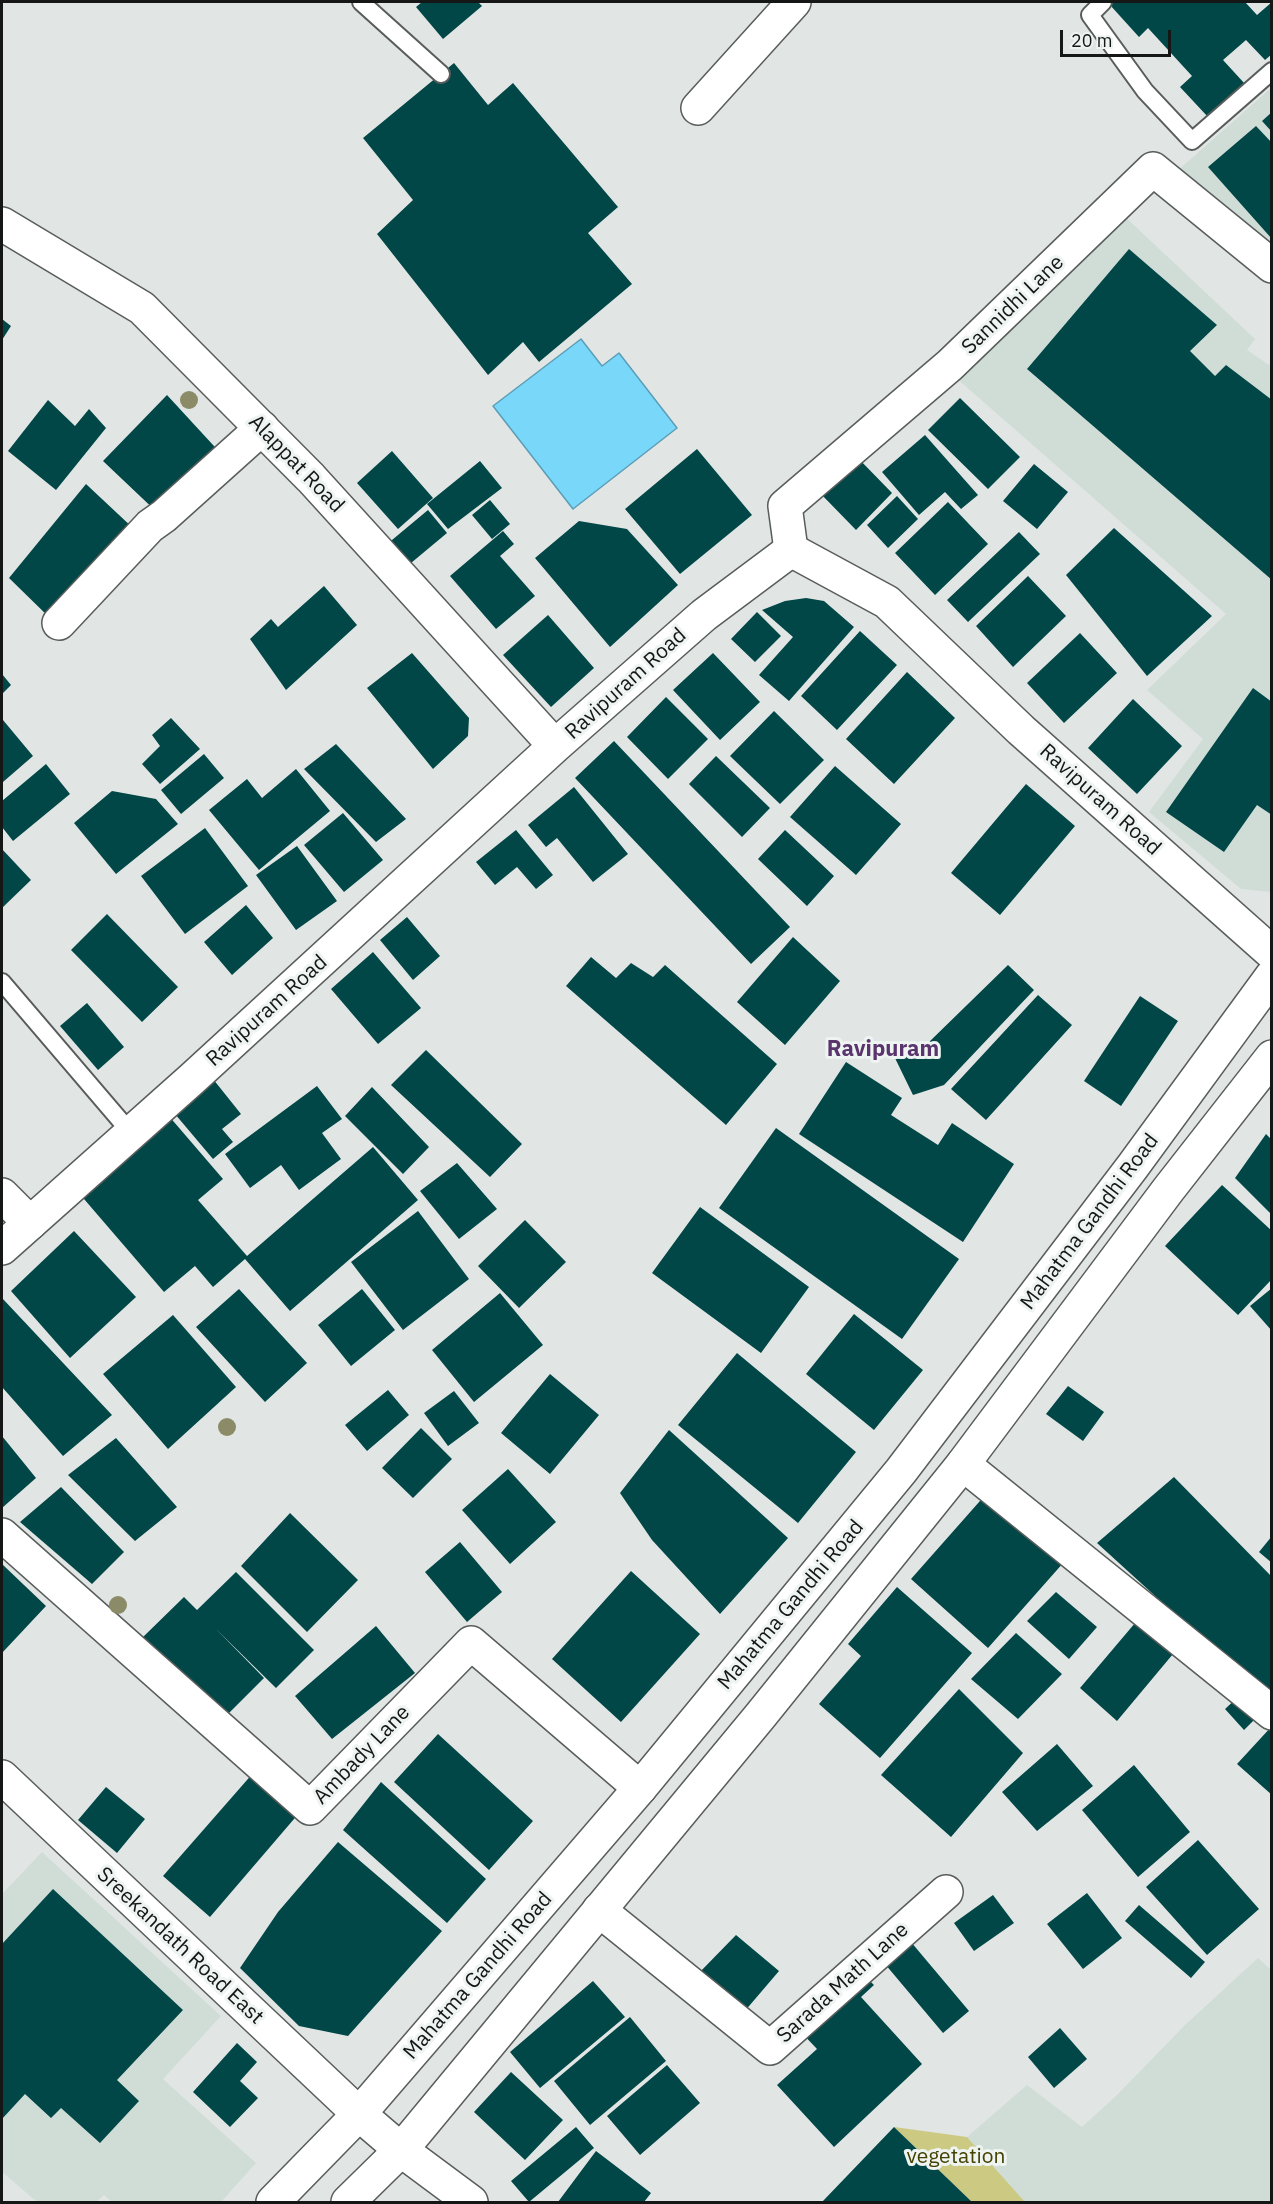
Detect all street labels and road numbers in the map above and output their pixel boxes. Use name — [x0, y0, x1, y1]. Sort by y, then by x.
street label: Sannidhi Lane — [957, 250, 1069, 360]
street label: Alappat Road — [243, 410, 349, 518]
street label: Ravipuram Road — [560, 623, 692, 745]
street label: Ravipuram Road — [1034, 739, 1166, 861]
street label: Ravipuram Road — [201, 950, 333, 1072]
street label: Mahatma Gandhi Road — [1016, 1129, 1164, 1315]
street label: Mahatma Gandhi Road — [713, 1515, 869, 1695]
street label: Ambady Lane — [308, 1700, 416, 1810]
street label: Sreekandath Road East — [91, 1862, 269, 2030]
street label: Mahatma Gandhi Road — [398, 1887, 558, 2065]
street label: Sarada Math Lane — [772, 1917, 914, 2049]

